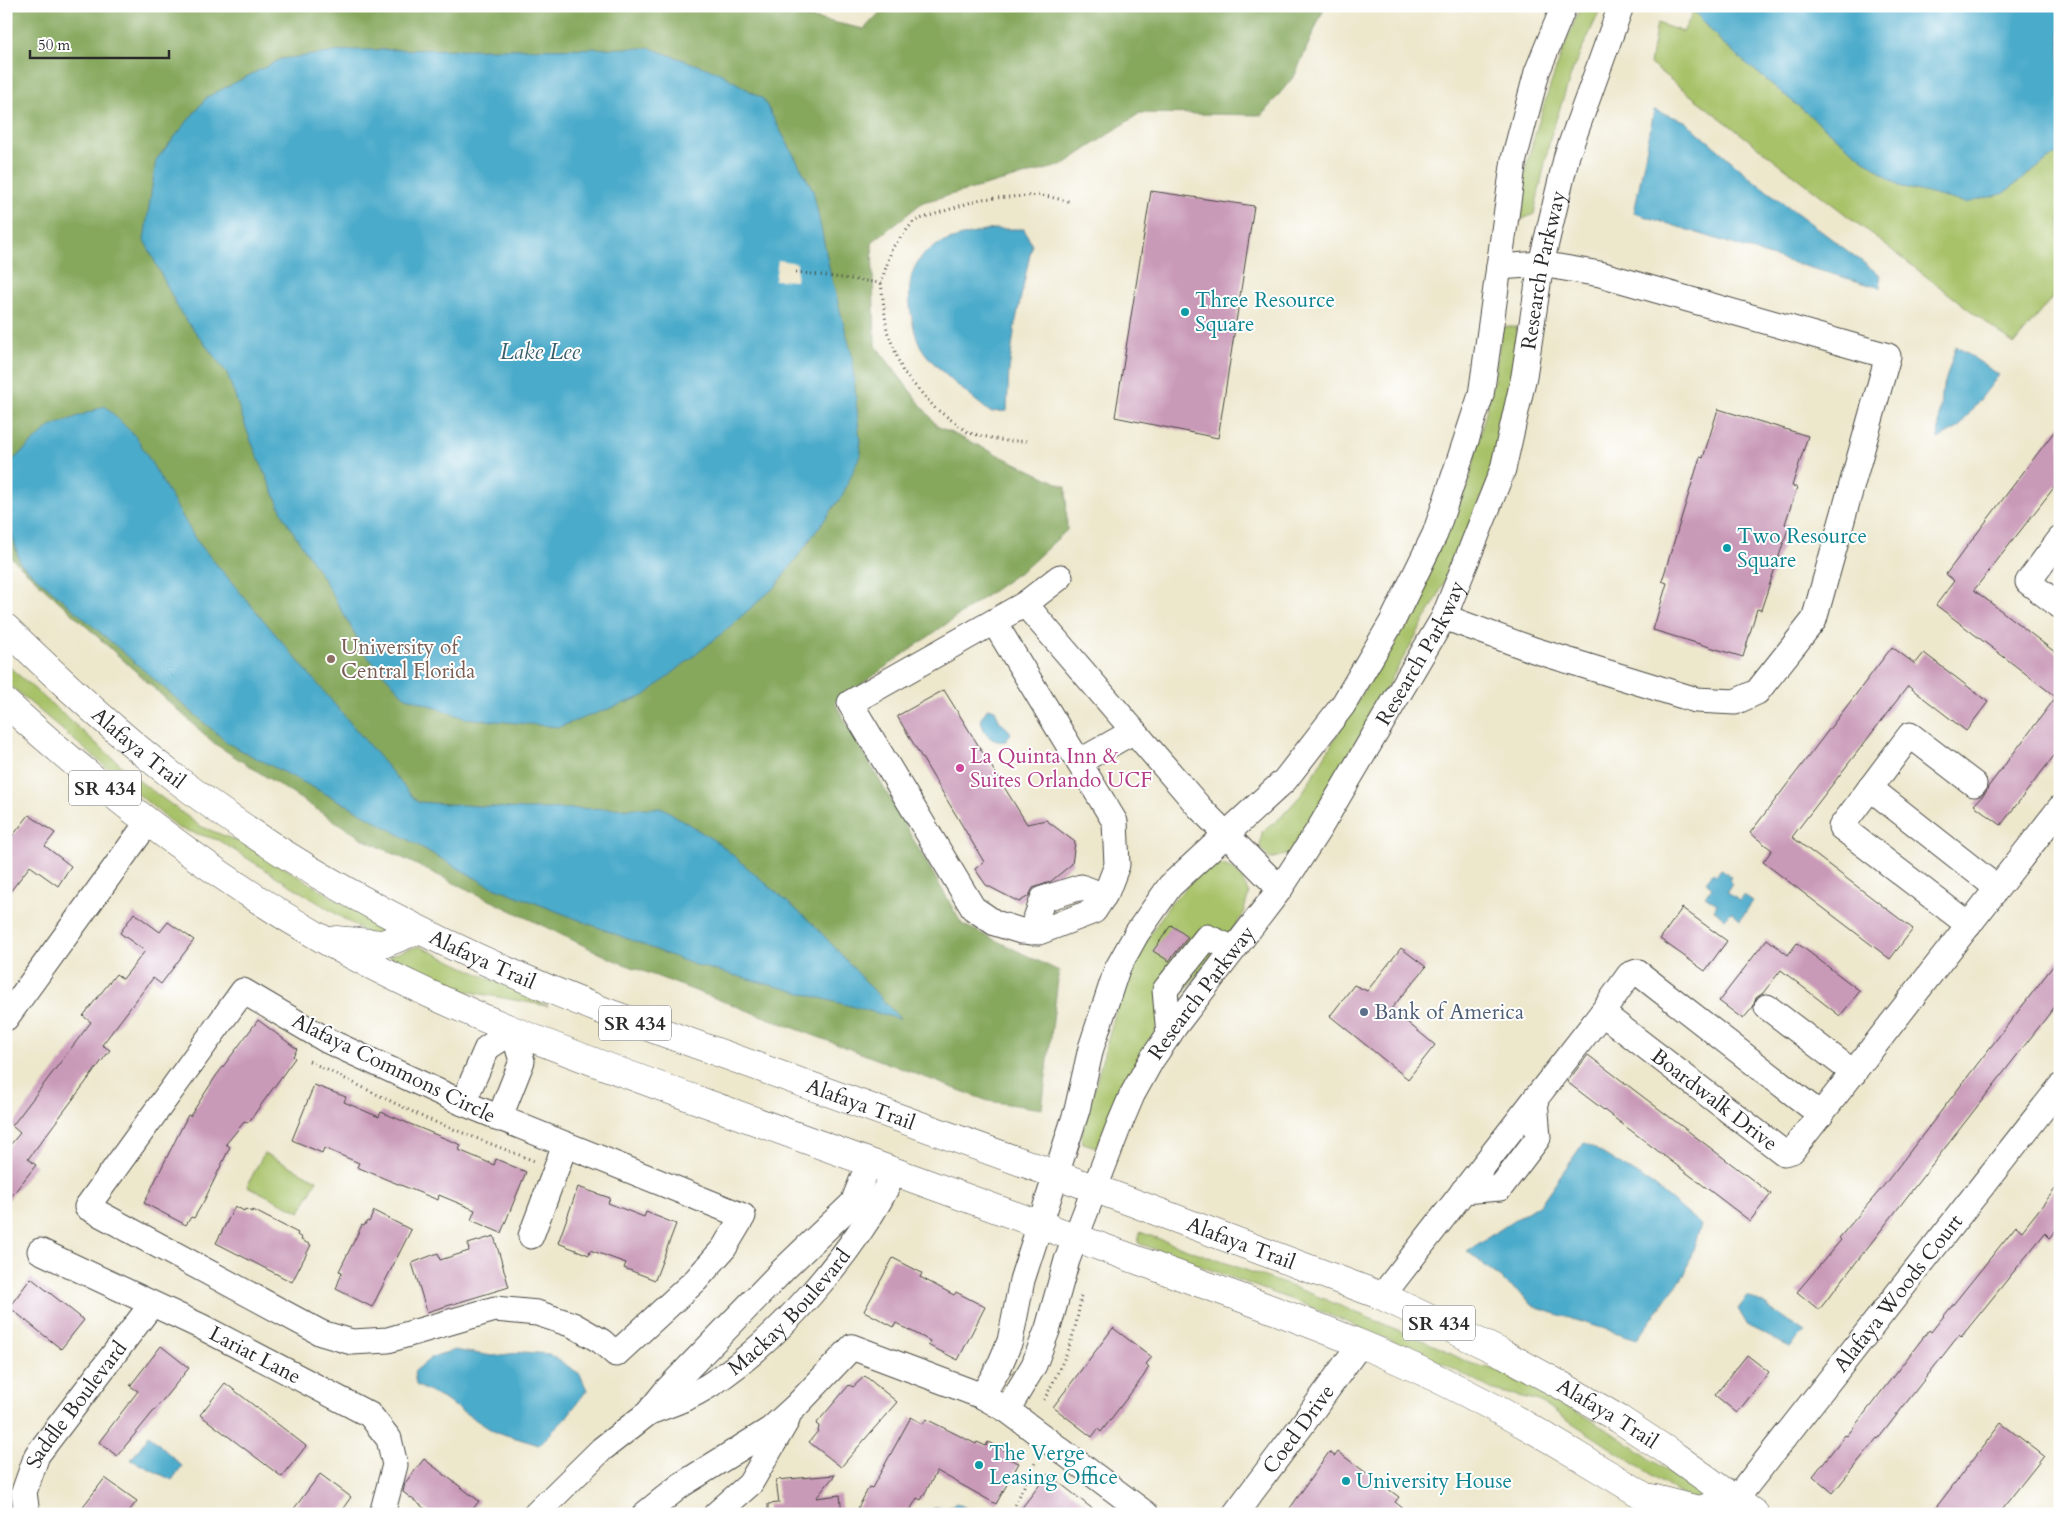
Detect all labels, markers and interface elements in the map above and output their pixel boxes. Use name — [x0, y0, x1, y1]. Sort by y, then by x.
scale bar — [30, 28, 169, 60]
text: 50 m — [38, 35, 70, 55]
street label: Research Parkway — [1514, 188, 1573, 352]
place label: Three Resource Square — [1195, 286, 1335, 339]
marker: Three Resource Square — [1179, 306, 1191, 318]
water label: Lake Lee — [500, 337, 581, 367]
place label: Two Resource Square — [1737, 522, 1867, 575]
marker: Two Resource Square — [1721, 542, 1733, 554]
street label: Research Parkway — [1369, 576, 1472, 731]
place label: University of Central Florida — [341, 633, 475, 686]
marker: University of Central Florida — [325, 653, 337, 665]
street label: Alafaya Trail — [85, 701, 191, 796]
place label: La Quinta Inn & Suites Orlando UCF — [970, 742, 1152, 795]
marker: La Quinta Inn & Suites Orlando UCF — [954, 762, 966, 774]
road number: SR 434 — [69, 770, 141, 806]
street label: Research Parkway — [1142, 920, 1262, 1066]
street label: Alafaya Trail — [424, 923, 540, 997]
place label: Bank of America — [1374, 998, 1524, 1027]
street label: Alafaya Commons Circle — [287, 1006, 501, 1130]
road number: SR 434 — [599, 1006, 671, 1040]
marker: Bank of America — [1358, 1006, 1370, 1018]
street label: Boardwalk Drive — [1645, 1042, 1784, 1158]
street label: Alafaya Trail — [802, 1071, 919, 1138]
street label: Alafaya Woods Court — [1827, 1208, 1970, 1378]
street label: Alafaya Trail — [1182, 1210, 1299, 1277]
street label: Mackay Boulevard — [722, 1243, 858, 1382]
road number: SR 434 — [1403, 1306, 1475, 1340]
street label: Lariat Lane — [204, 1319, 306, 1391]
street label: Saddle Boulevard — [19, 1335, 134, 1472]
street label: Alafaya Trail — [1551, 1372, 1664, 1456]
street label: Coed Drive — [1256, 1379, 1342, 1480]
place label: The Verge Leasing Office — [989, 1439, 1118, 1492]
marker: The Verge Leasing Office — [973, 1459, 985, 1471]
place label: University House — [1356, 1467, 1512, 1496]
marker: University House — [1340, 1475, 1352, 1487]

